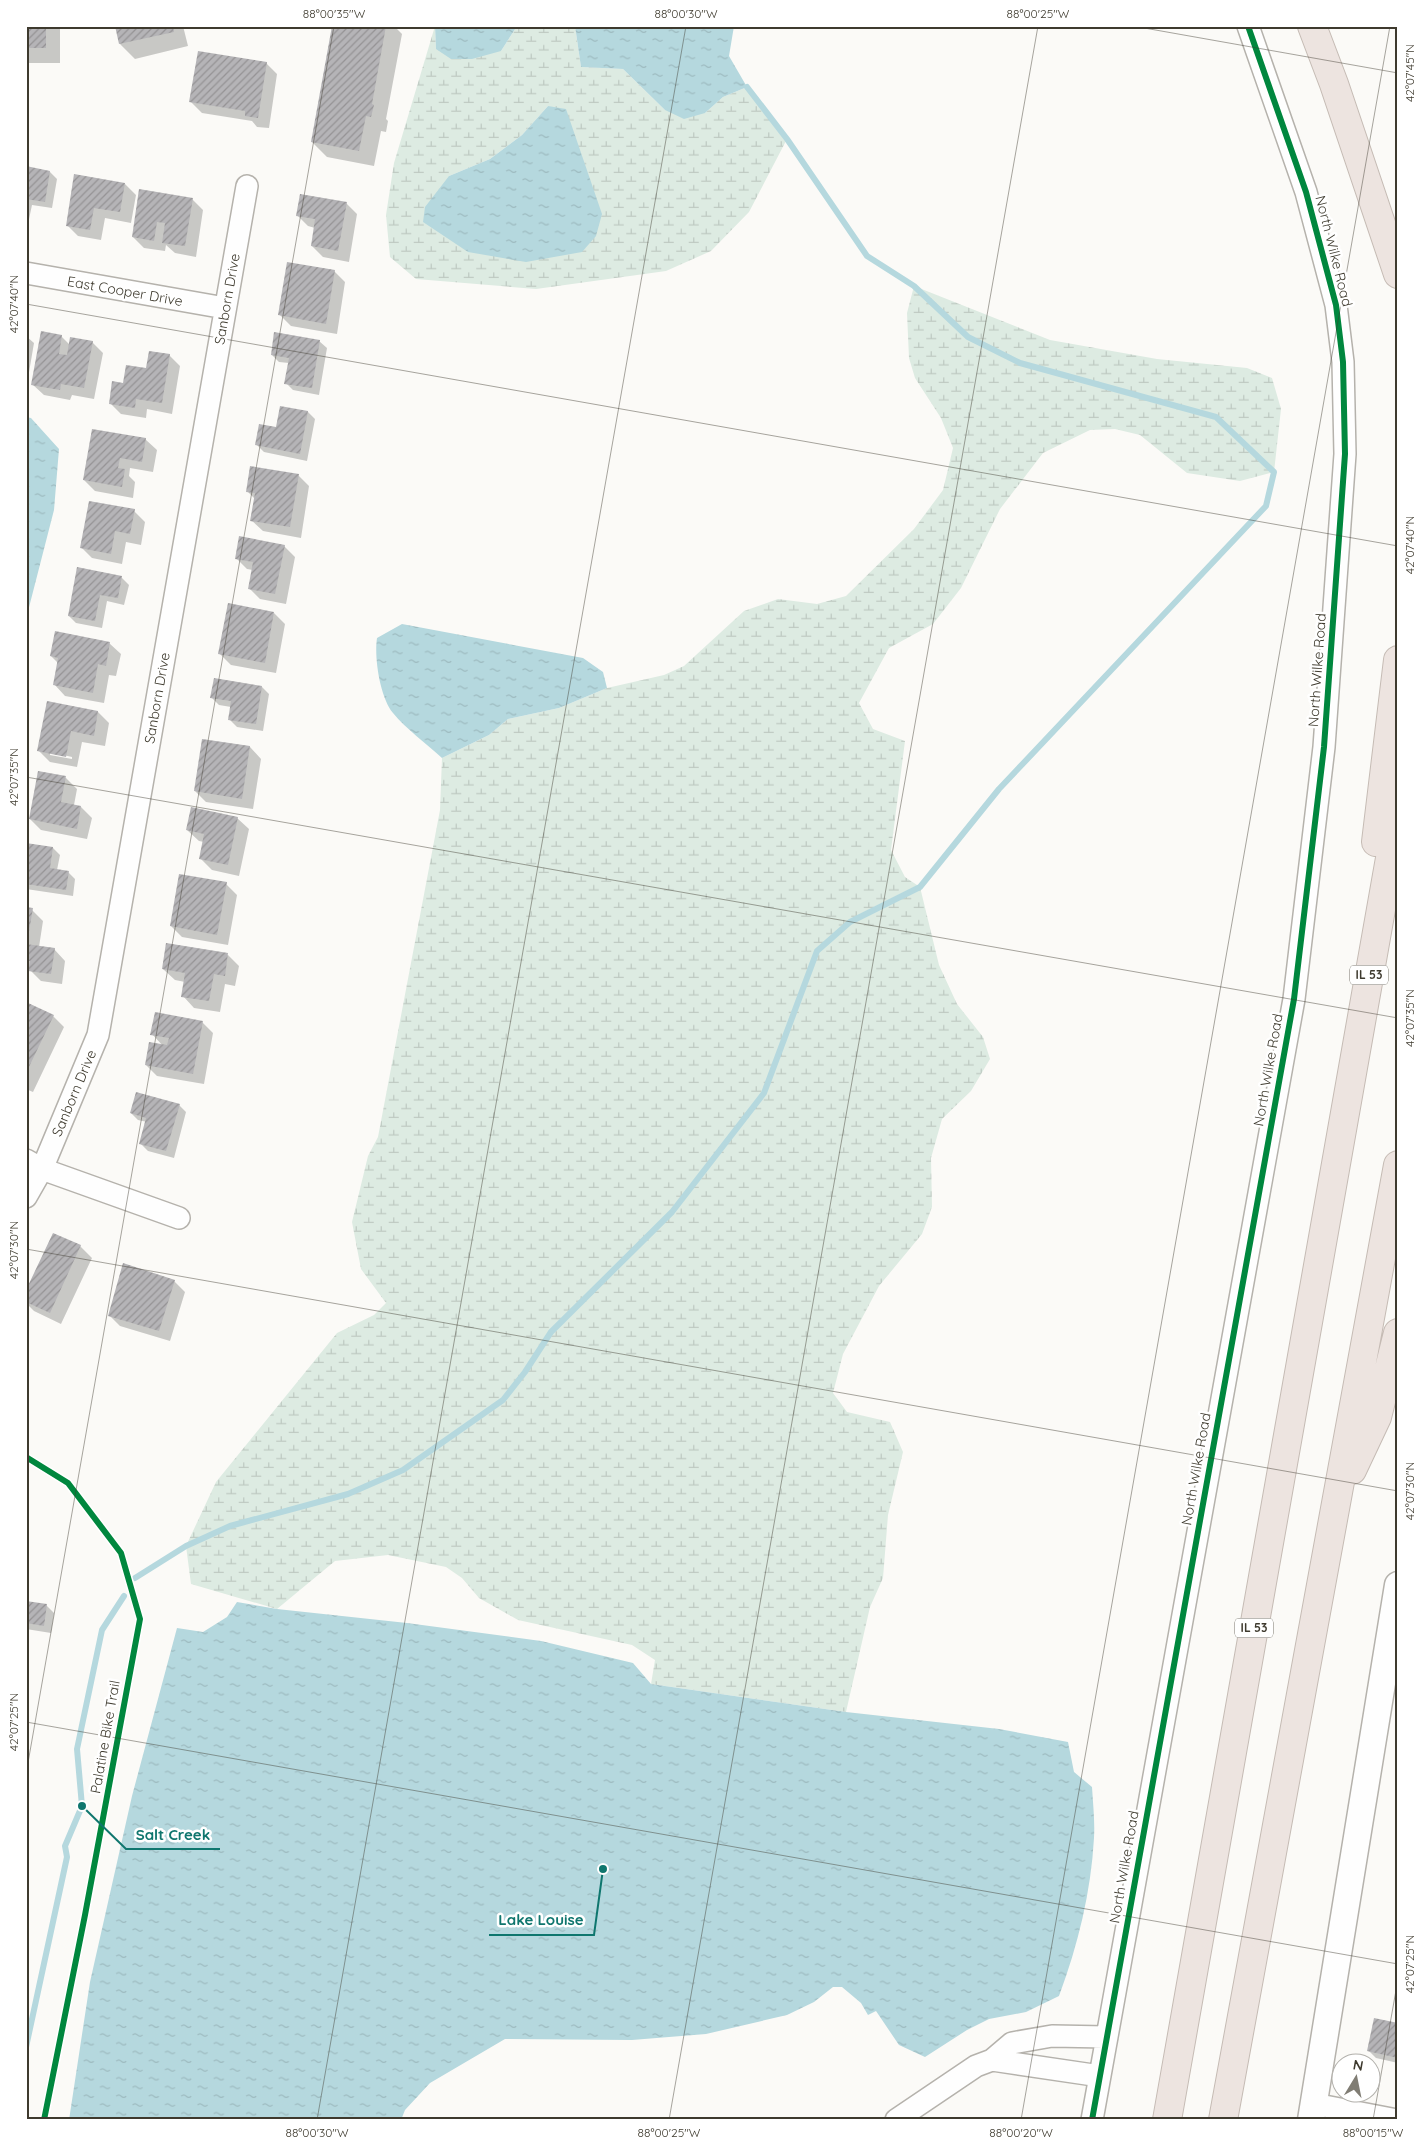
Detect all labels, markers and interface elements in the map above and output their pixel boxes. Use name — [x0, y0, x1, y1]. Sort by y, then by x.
text: 88°00'35"W — [303, 6, 366, 21]
text: 88°00'30"W — [654, 6, 718, 21]
text: 88°00'25"W — [1007, 6, 1070, 21]
text: 42°07'45"N — [1402, 44, 1417, 102]
street label: North Wilke Road — [1311, 194, 1357, 308]
street label: Sanborn Drive — [210, 252, 244, 346]
street label: East Cooper Drive — [66, 272, 184, 310]
text: 42°07'40"N — [6, 275, 21, 333]
text: 42°07'40"N — [1402, 516, 1417, 574]
street label: North Wilke Road — [1304, 613, 1330, 727]
street label: Sanborn Drive — [140, 651, 174, 745]
text: 42°07'35"N — [6, 748, 21, 806]
road number: IL 53 — [1350, 966, 1388, 984]
text: 42°07'35"N — [1402, 989, 1417, 1047]
street label: North Wilke Road — [1249, 1012, 1287, 1128]
street label: Sanborn Drive — [48, 1047, 100, 1139]
text: 42°07'30"N — [6, 1221, 21, 1279]
street label: North Wilke Road — [1177, 1411, 1215, 1527]
text: 42°07'30"N — [1402, 1462, 1417, 1520]
road number: IL 53 — [1235, 1619, 1273, 1638]
street label: Palatine Bike Trail — [86, 1679, 124, 1795]
text: 42°07'25"N — [6, 1693, 21, 1751]
street label: North Wilke Road — [1105, 1809, 1143, 1925]
callout: Salt Creek — [126, 1819, 220, 1849]
text: Salt Creek — [136, 1825, 210, 1844]
callout: Lake Louise — [489, 1905, 594, 1935]
text: Lake Louise — [498, 1910, 584, 1929]
text: 42°07'25"N — [1402, 1935, 1417, 1993]
north arrow — [1332, 2054, 1382, 2104]
text: N — [1352, 2055, 1365, 2075]
text: 88°00'30"W — [285, 2125, 349, 2140]
text: 88°00'25"W — [638, 2125, 701, 2140]
text: 88°00'20"W — [989, 2125, 1053, 2140]
text: 88°00'15"W — [1343, 2125, 1404, 2140]

